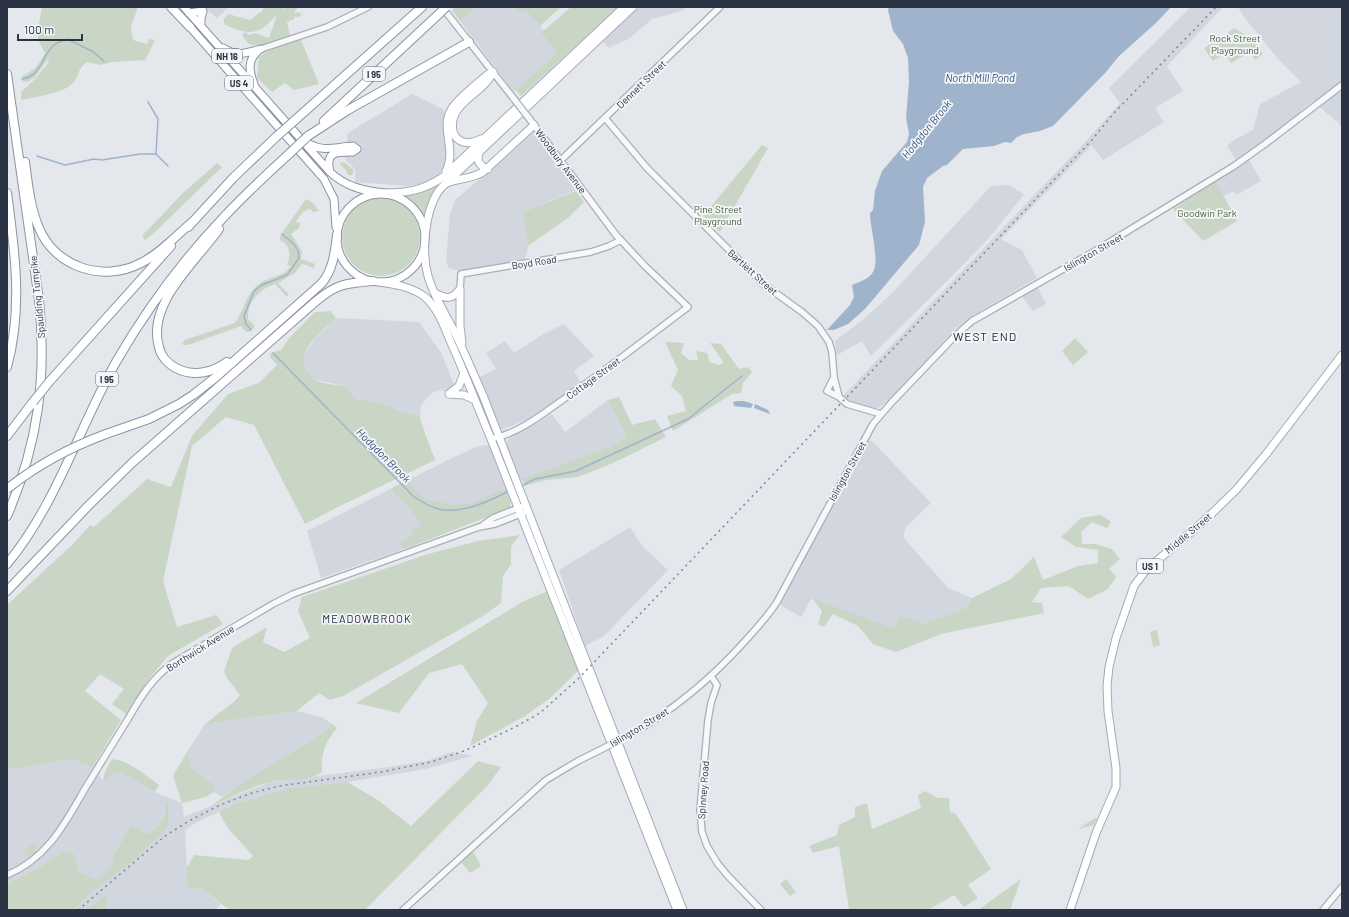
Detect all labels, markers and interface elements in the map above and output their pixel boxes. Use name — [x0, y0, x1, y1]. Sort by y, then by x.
scale bar — [18, 16, 82, 42]
text: 100 m — [24, 22, 54, 36]
park label: Rock Street Playground — [1209, 32, 1261, 56]
road number: NH 16 — [212, 49, 242, 63]
street label: Dennett Street — [614, 57, 668, 111]
road number: I 95 — [363, 67, 385, 81]
water label: North Mill Pond — [945, 71, 1015, 84]
road number: US 4 — [225, 76, 253, 90]
water label: Hodgdon Brook — [898, 97, 954, 161]
street label: Woodbury Avenue — [533, 126, 589, 196]
park label: Pine Street Playground — [694, 203, 743, 227]
park label: Goodwin Park — [1177, 207, 1237, 219]
street label: Islington Street — [1061, 230, 1125, 274]
street label: Bartlett Street — [726, 247, 781, 298]
street label: Boyd Road — [511, 253, 557, 271]
street label: Spaulding Turnpike — [27, 255, 47, 339]
district label: WEST END — [953, 329, 1017, 343]
street label: Cottage Street — [564, 354, 623, 402]
road number: I 95 — [96, 372, 118, 386]
water label: Hodgdon Brook — [354, 425, 414, 485]
street label: Islington Street — [826, 439, 869, 503]
street label: Middle Street — [1162, 510, 1214, 556]
road number: US 1 — [1137, 559, 1163, 573]
district label: MEADOWBROOK — [322, 612, 412, 625]
street label: Borthwick Avenue — [164, 622, 236, 674]
street label: Islington Street — [607, 705, 671, 749]
street label: Spinney Road — [695, 760, 711, 820]

